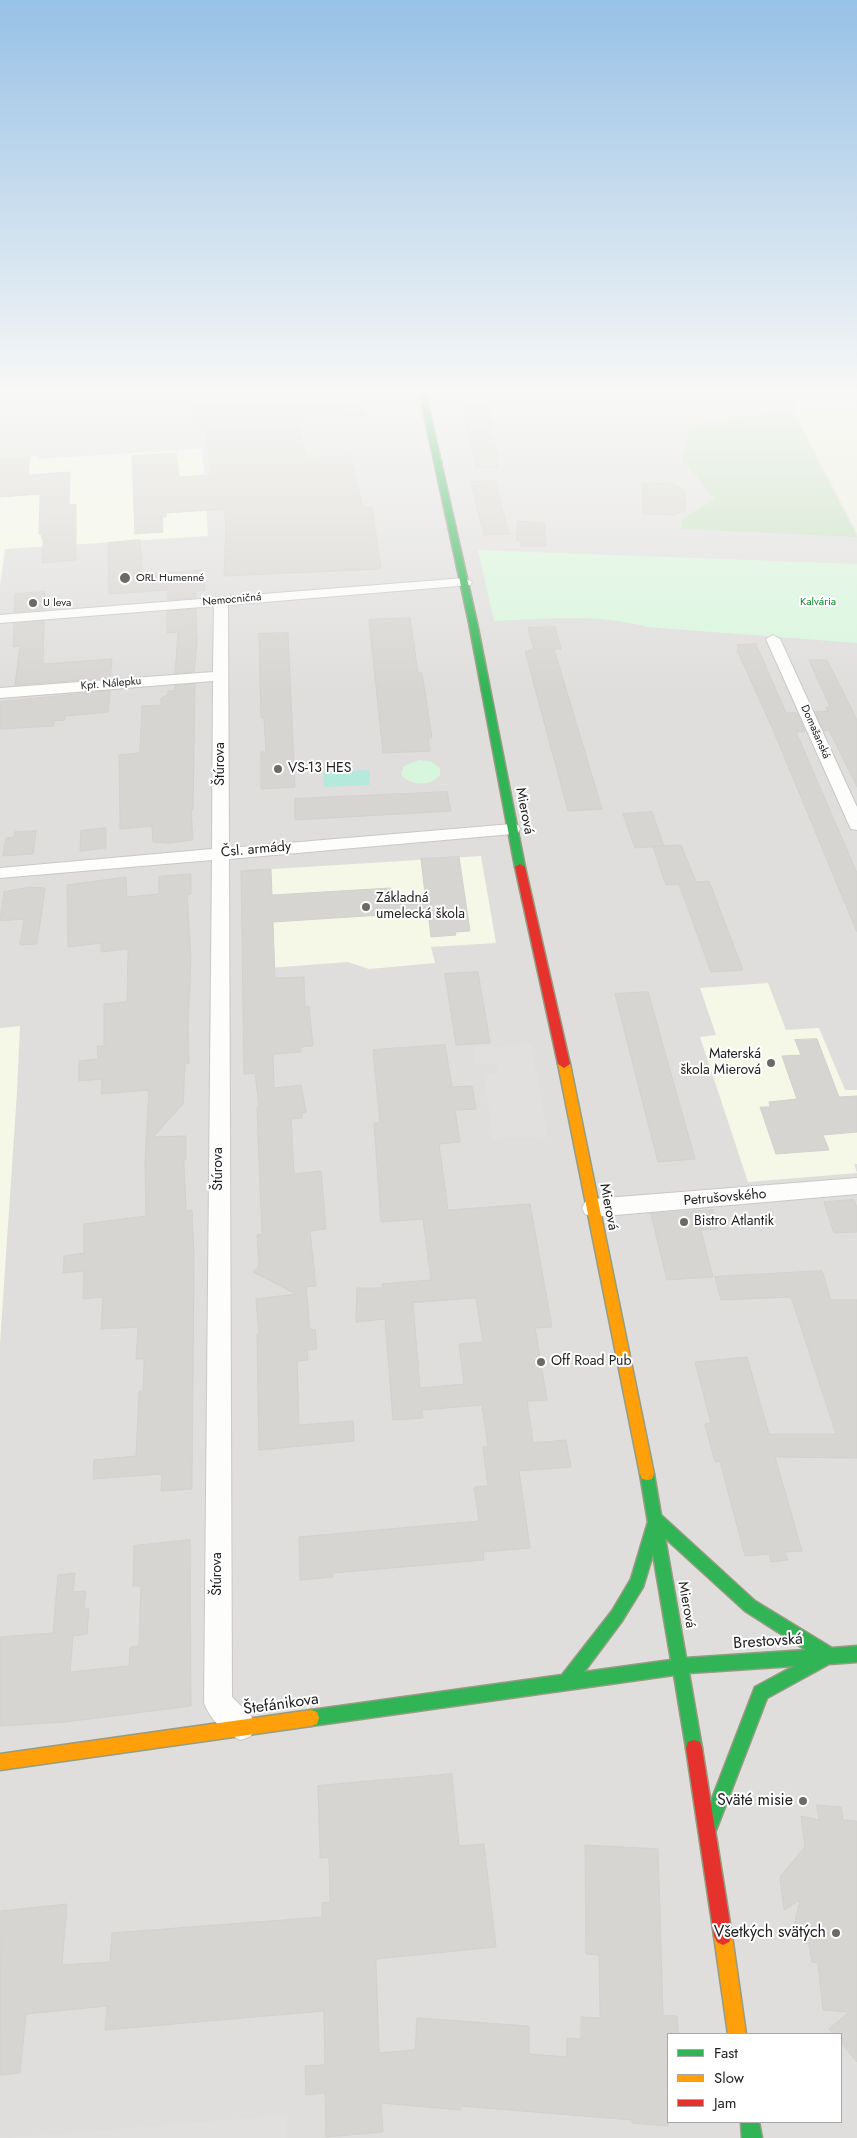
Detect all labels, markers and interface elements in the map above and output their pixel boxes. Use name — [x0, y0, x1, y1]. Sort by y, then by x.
marker: ORL Humenné — [118, 571, 132, 585]
place label: ORL Humenné — [136, 571, 204, 585]
street label: Nemocničná — [202, 591, 262, 609]
park label: Kalvária — [800, 595, 836, 609]
place label: U leva — [43, 596, 71, 610]
marker: U leva — [27, 597, 39, 609]
street label: Kpt. Nálepku — [80, 675, 142, 693]
street label: Domašanská — [797, 703, 833, 761]
street label: Štúrova — [213, 742, 229, 786]
place label: VS-13 HES — [288, 761, 351, 777]
marker: VS-13 HES — [272, 763, 284, 775]
street label: Mierová — [511, 786, 537, 836]
street label: Čsl. armády — [220, 839, 292, 861]
place label: Základná umelecká škola — [376, 891, 465, 924]
marker: Základná umelecká škola — [360, 901, 372, 913]
place label: Materská škola Mierová — [680, 1047, 761, 1080]
marker: Materská škola Mierová — [765, 1057, 777, 1069]
street label: Štúrova — [211, 1147, 227, 1191]
street label: Mierová — [595, 1182, 621, 1232]
street label: Petrušovského — [683, 1186, 767, 1210]
place label: Bistro Atlantik — [694, 1214, 774, 1230]
marker: Bistro Atlantik — [678, 1216, 690, 1228]
place label: Off Road Pub — [551, 1354, 631, 1370]
marker: Off Road Pub — [535, 1356, 547, 1368]
street label: Štúrova — [210, 1552, 226, 1596]
street label: Mierová — [674, 1580, 698, 1630]
street label: Brestovská — [733, 1630, 803, 1654]
street label: Štefánikova — [242, 1690, 320, 1720]
place label: Sväté misie — [717, 1791, 793, 1811]
marker: Sväté misie — [797, 1795, 809, 1807]
place label: Všetkých svätých — [714, 1923, 826, 1943]
marker: Všetkých svätých — [830, 1927, 842, 1939]
legend — [667, 2033, 842, 2123]
text: Fast — [714, 2042, 738, 2064]
text: Slow — [714, 2067, 744, 2089]
text: Jam — [714, 2092, 737, 2114]

